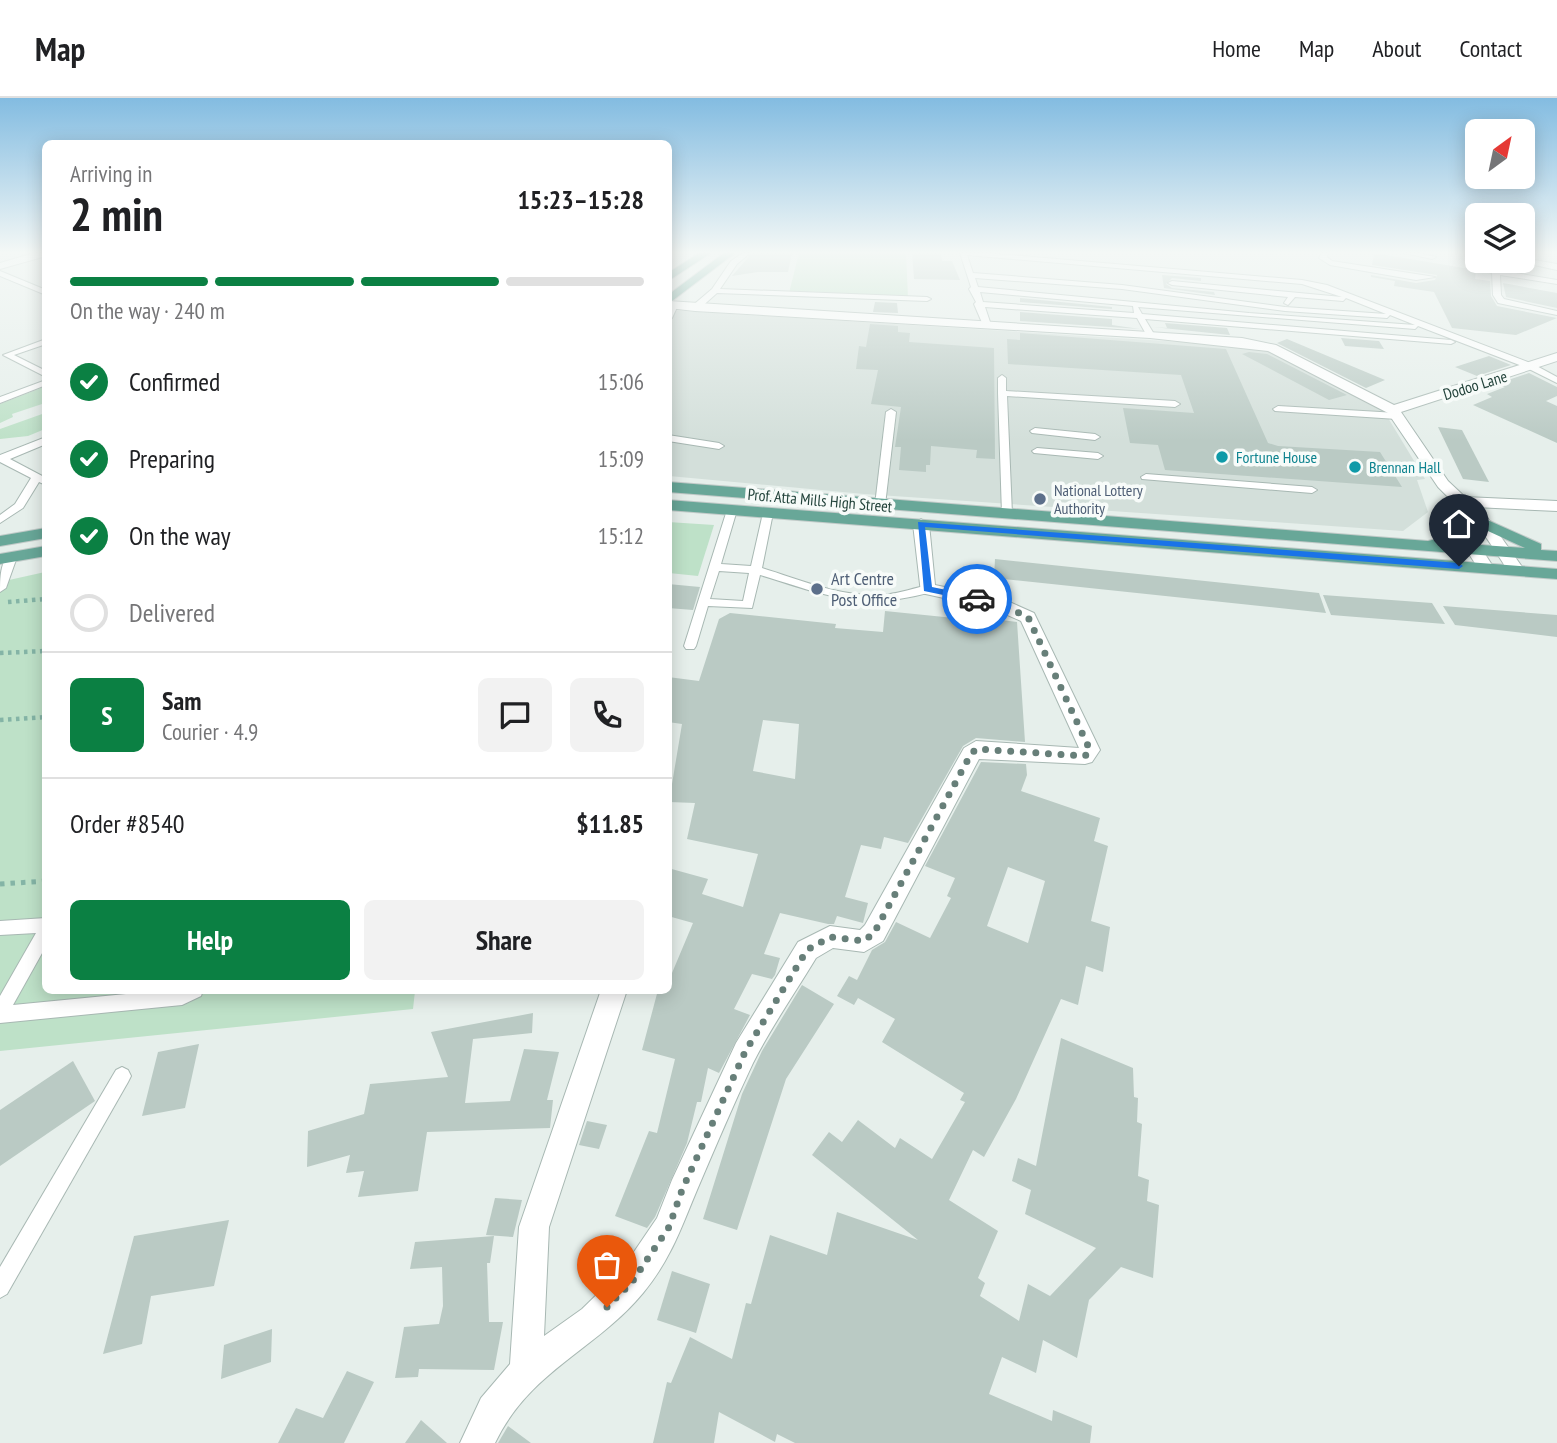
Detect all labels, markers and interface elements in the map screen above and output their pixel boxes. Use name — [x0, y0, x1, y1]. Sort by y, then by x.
text: Map — [35, 27, 85, 70]
text: Home — [1212, 33, 1261, 64]
text: Map — [1299, 33, 1334, 64]
text: About — [1372, 33, 1421, 64]
text: Contact — [1459, 33, 1522, 64]
north arrow — [1465, 119, 1535, 189]
map controls — [1465, 119, 1535, 273]
text: Arriving in — [70, 159, 152, 188]
text: 15:23–15:28 — [517, 183, 644, 216]
text: 2 min — [70, 184, 163, 244]
button: layers — [1465, 203, 1535, 273]
text: On the way · 240 m — [70, 296, 225, 325]
icon: check — [70, 363, 108, 401]
text: Confirmed — [129, 365, 220, 398]
street label: Dodoo Lane — [1441, 366, 1509, 404]
text: 15:06 — [598, 367, 644, 396]
icon: check — [70, 440, 108, 478]
text: Preparing — [129, 442, 215, 475]
text: 15:09 — [598, 444, 644, 473]
place label: Fortune House — [1236, 447, 1317, 467]
marker: Fortune House — [1214, 449, 1230, 465]
place label: Brennan Hall — [1369, 457, 1441, 477]
marker: Brennan Hall — [1347, 459, 1363, 475]
place label: National Lottery Authority — [1054, 480, 1143, 518]
street label: Prof. Atta Mills High Street — [747, 484, 894, 516]
marker: National Lottery Authority — [1032, 491, 1048, 507]
pin — [1429, 494, 1489, 566]
icon: home — [1440, 505, 1478, 543]
icon: check — [70, 517, 108, 555]
text: On the way — [129, 519, 231, 552]
text: 15:12 — [598, 521, 644, 550]
courier — [942, 564, 1012, 634]
place label: Art Centre Post Office — [831, 567, 897, 611]
icon: car — [958, 580, 996, 618]
marker: Art Centre Post Office — [809, 581, 825, 597]
text: Delivered — [129, 596, 215, 629]
button: chat — [478, 678, 552, 752]
button: phone — [570, 678, 644, 752]
text: Sam — [162, 684, 201, 717]
text: S — [101, 699, 113, 732]
text: Courier · 4.9 — [162, 717, 258, 746]
text: Order #8540 — [70, 807, 185, 840]
text: $11.85 — [576, 807, 644, 840]
button: Help — [70, 900, 350, 980]
button: Share — [364, 900, 644, 980]
pin — [577, 1235, 637, 1307]
icon: bag — [588, 1246, 626, 1284]

